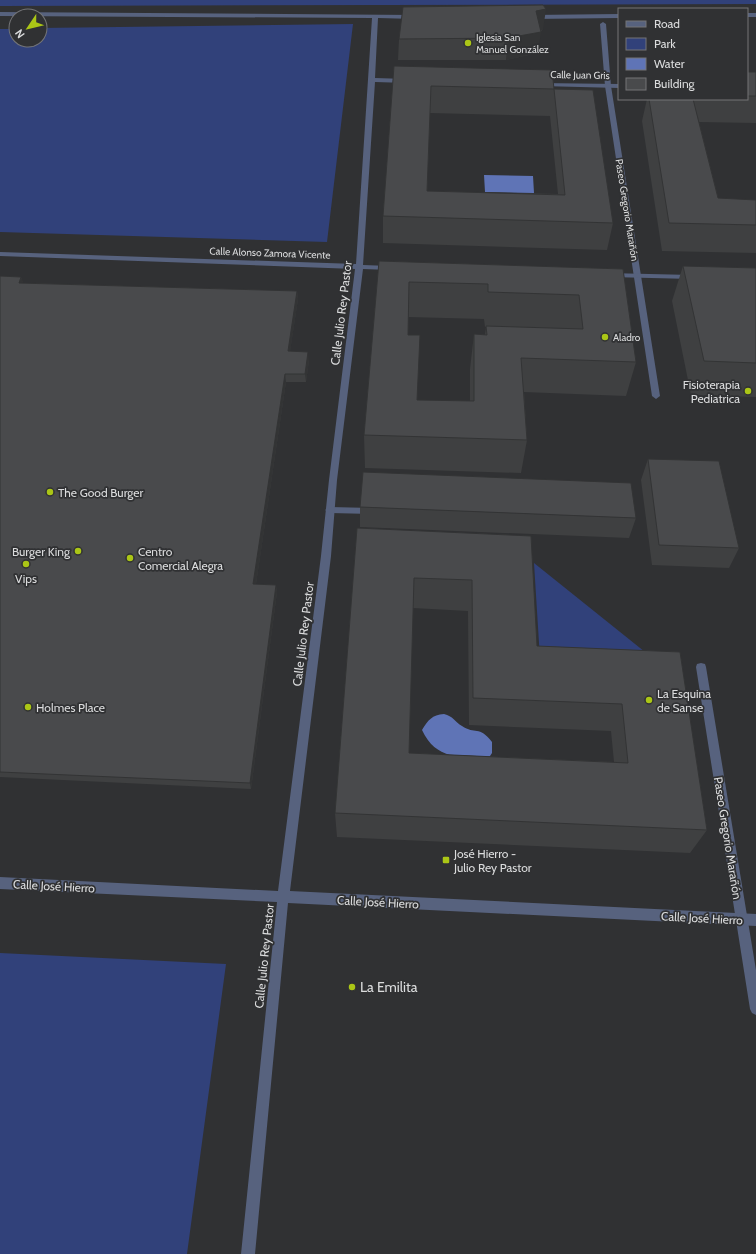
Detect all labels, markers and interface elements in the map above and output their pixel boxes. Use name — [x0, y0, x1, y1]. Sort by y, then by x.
north arrow — [8, 8, 48, 48]
legend — [618, 8, 748, 100]
text: Road — [654, 16, 680, 31]
text: N — [12, 27, 28, 41]
place label: Iglesia San Manuel González — [476, 31, 549, 56]
text: Park — [654, 36, 676, 51]
marker: Iglesia San Manuel González — [463, 38, 473, 48]
text: Water — [654, 56, 685, 71]
street label: Calle Juan Gris — [550, 68, 610, 82]
text: Building — [654, 76, 696, 91]
street label: Paseo Gregorio Marañón — [613, 158, 642, 262]
street label: Calle Alonso Zamora Vicente — [209, 244, 331, 262]
street label: Calle Julio Rey Pastor — [327, 260, 355, 366]
place label: Aladro — [613, 331, 641, 344]
marker: Aladro — [600, 332, 610, 342]
place label: Fisioterapia Pediatrica — [683, 377, 740, 406]
marker: Fisioterapia Pediatrica — [743, 386, 753, 396]
place label: The Good Burger — [58, 485, 143, 500]
marker: The Good Burger — [45, 487, 55, 497]
place label: Burger King — [12, 544, 71, 559]
place label: Centro Comercial Alegra — [138, 544, 223, 573]
marker: Burger King — [73, 546, 83, 556]
marker: Centro Comercial Alegra — [125, 553, 135, 563]
marker: Vips — [21, 559, 31, 569]
place label: Vips — [15, 571, 37, 586]
street label: Calle Julio Rey Pastor — [289, 581, 317, 687]
place label: La Esquina de Sanse — [657, 686, 711, 715]
marker: La Esquina de Sanse — [644, 695, 654, 705]
place label: Holmes Place — [36, 700, 105, 715]
marker: Holmes Place — [23, 702, 33, 712]
street label: Paseo Gregorio Marañón — [711, 776, 745, 901]
place label: José Hierro - Julio Rey Pastor — [453, 846, 532, 875]
marker: José Hierro - Julio Rey Pastor — [441, 855, 451, 865]
street label: Calle José Hierro — [13, 876, 96, 896]
street label: Calle José Hierro — [337, 892, 420, 912]
street label: Calle Julio Rey Pastor — [251, 903, 277, 1009]
street label: Calle José Hierro — [661, 908, 744, 928]
place label: La Emilita — [360, 978, 418, 996]
marker: La Emilita — [347, 982, 357, 992]

